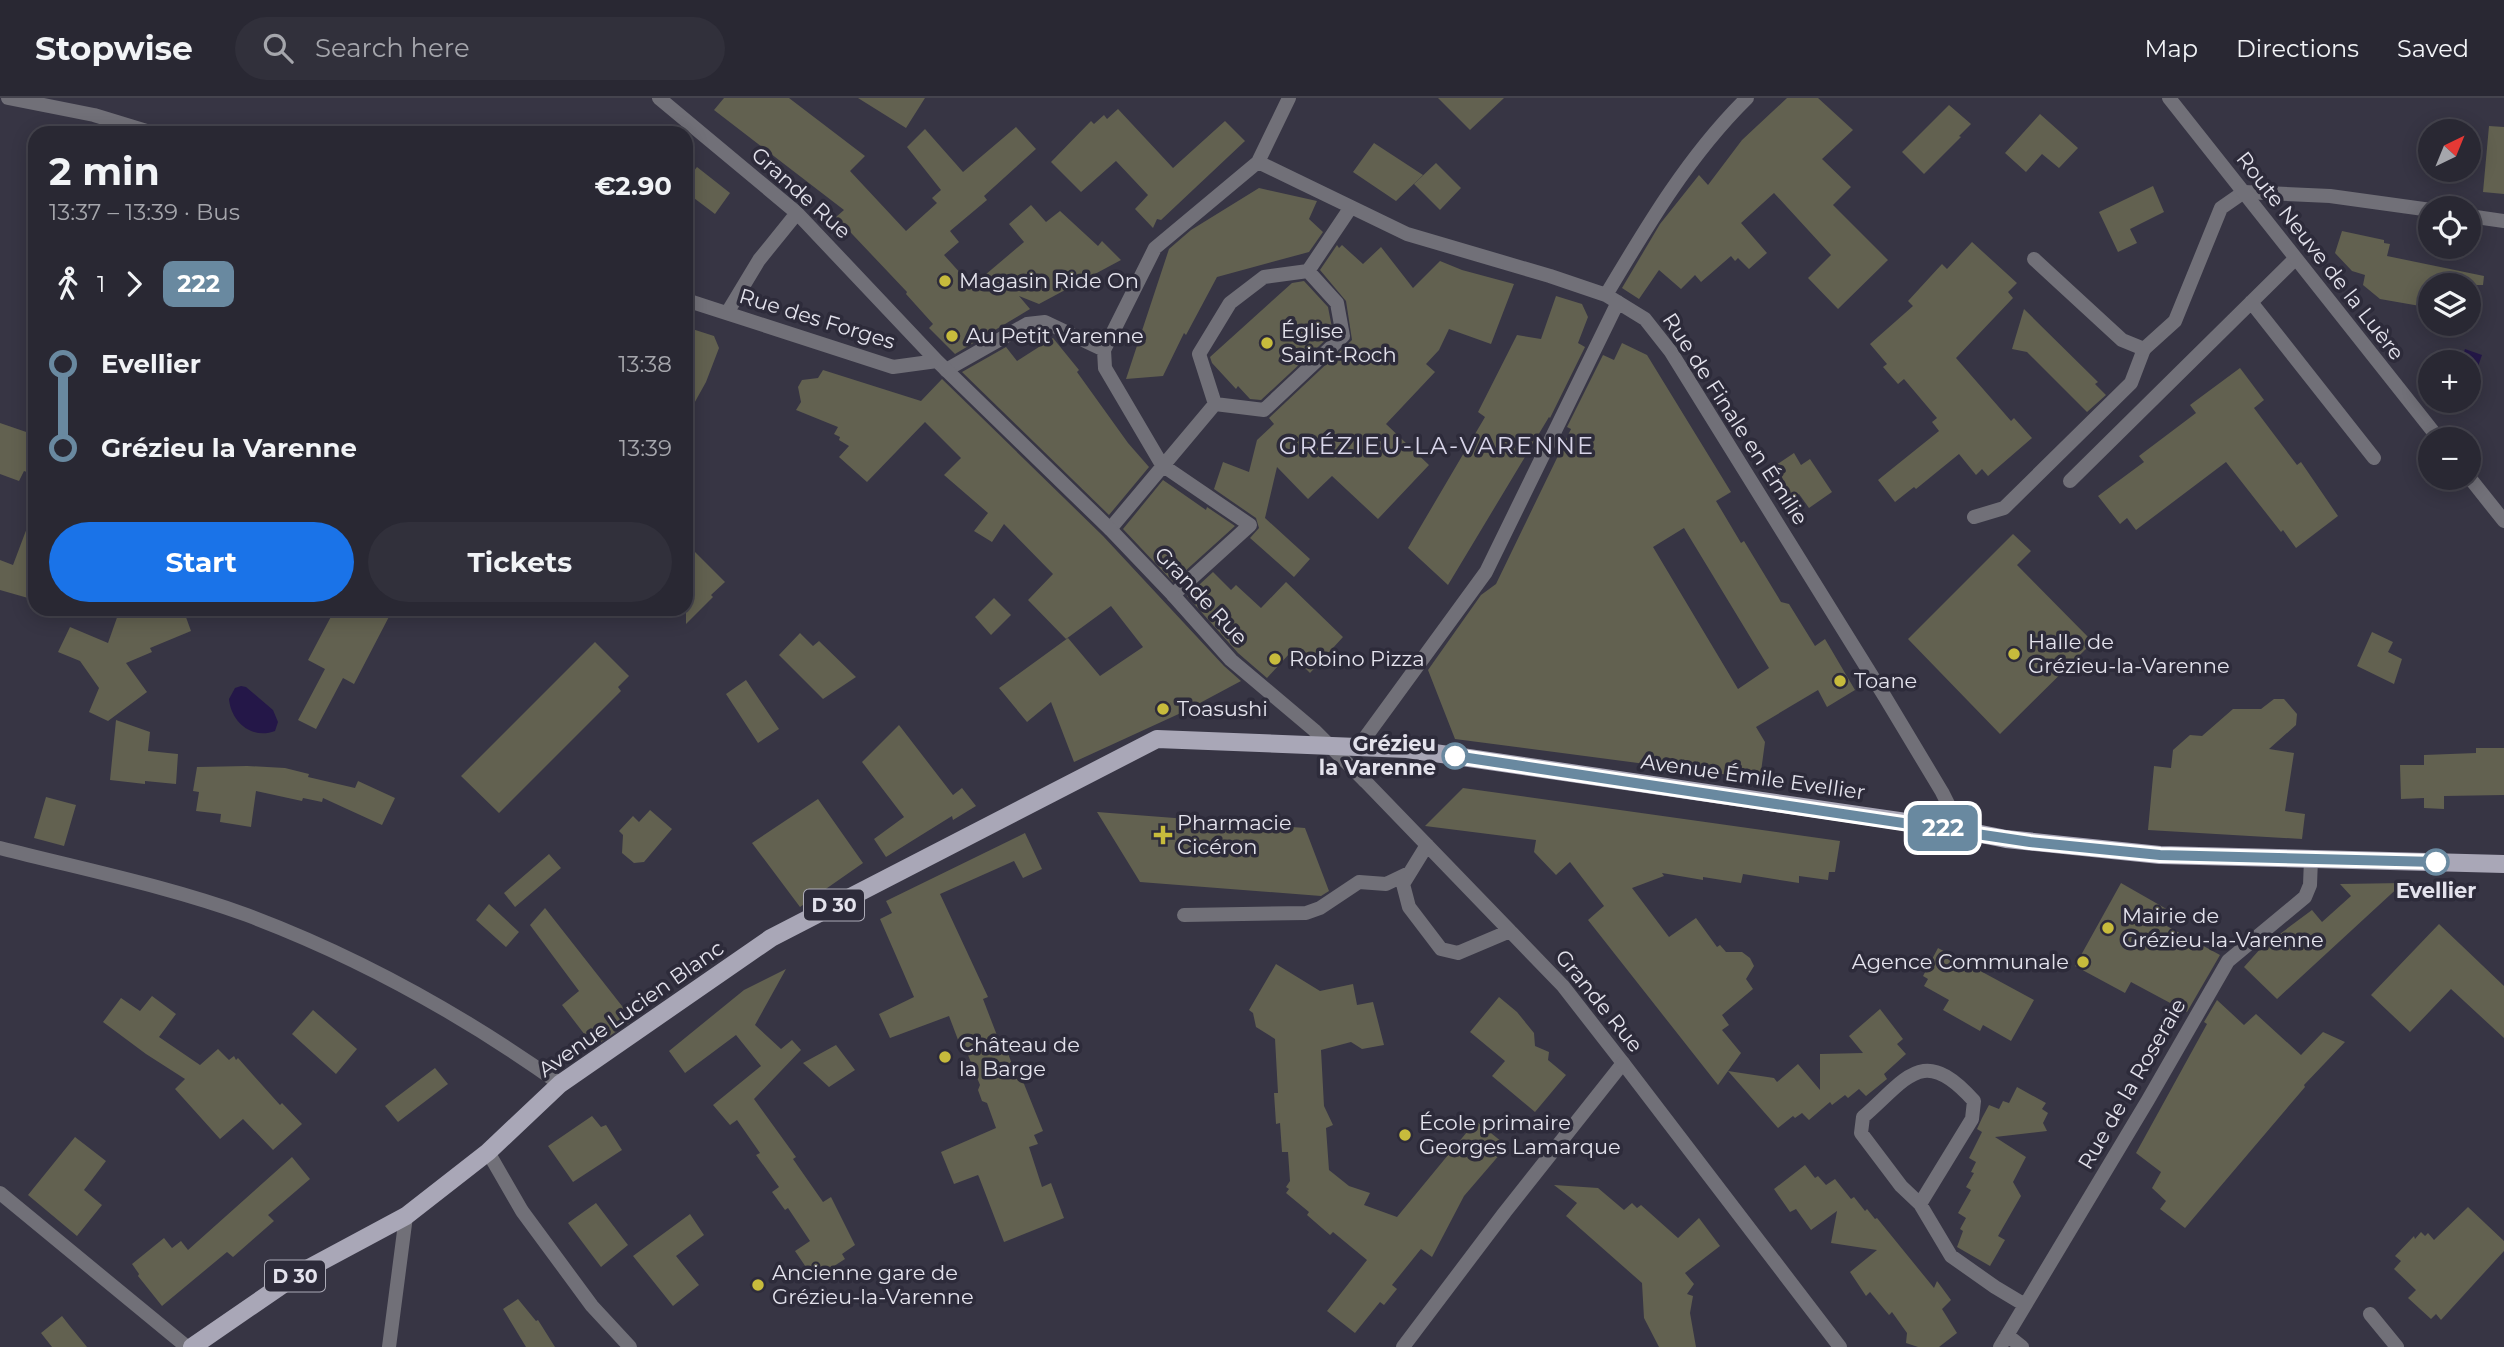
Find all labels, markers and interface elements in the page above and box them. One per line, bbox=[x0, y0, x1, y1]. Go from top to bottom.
search box bbox=[235, 17, 725, 80]
text: Stopwise bbox=[35, 28, 193, 68]
icon: search bbox=[259, 29, 297, 67]
text: Search here bbox=[315, 32, 470, 64]
text: Map bbox=[2145, 34, 2198, 63]
text: Directions bbox=[2236, 34, 2359, 63]
text: Saved bbox=[2397, 34, 2469, 63]
north arrow bbox=[2418, 119, 2482, 182]
map controls bbox=[2418, 119, 2481, 490]
street label: Grande Rue bbox=[747, 142, 856, 244]
street label: Route Neuve de la Luère bbox=[2231, 146, 2410, 365]
text: 2 min bbox=[49, 148, 160, 195]
text: €2.90 bbox=[594, 170, 672, 202]
button: locate bbox=[2418, 196, 2481, 259]
text: 13:37 – 13:39 · Bus bbox=[49, 198, 240, 226]
icon: walk bbox=[49, 265, 87, 303]
icon: forward bbox=[115, 265, 153, 303]
place label: Magasin Ride On bbox=[959, 268, 1139, 293]
text: 222 bbox=[177, 269, 220, 298]
text: 1 bbox=[97, 270, 105, 298]
marker: Magasin Ride On bbox=[937, 273, 953, 289]
button: layers bbox=[2418, 273, 2481, 336]
street label: Rue des Forges bbox=[736, 283, 898, 354]
street label: Rue de Finale en Émilie bbox=[1658, 308, 1813, 529]
place label: Église Saint-Roch bbox=[1281, 318, 1397, 367]
place label: Au Petit Varenne bbox=[966, 323, 1144, 348]
marker: Au Petit Varenne bbox=[944, 328, 960, 344]
marker: Église Saint-Roch bbox=[1259, 335, 1275, 351]
text: Evellier bbox=[101, 348, 201, 380]
text: 13:38 bbox=[618, 350, 672, 378]
button: + bbox=[2418, 350, 2481, 413]
button: − bbox=[2418, 427, 2481, 490]
district label: GRÉZIEU-LA-VARENNE bbox=[1279, 431, 1595, 460]
text: Grézieu la Varenne bbox=[101, 432, 357, 464]
text: 13:39 bbox=[619, 434, 672, 462]
button: Start bbox=[49, 522, 354, 602]
button: Tickets bbox=[368, 522, 672, 602]
street label: Grande Rue bbox=[1150, 541, 1253, 650]
place label: Halle de Grézieu-la-Varenne bbox=[2028, 629, 2230, 678]
place label: Robino Pizza bbox=[1289, 646, 1425, 671]
marker: Halle de Grézieu-la-Varenne bbox=[2006, 646, 2022, 662]
marker: Robino Pizza bbox=[1267, 651, 1283, 667]
place label: Toane bbox=[1854, 668, 1917, 693]
marker: Toane bbox=[1832, 673, 1848, 689]
place label: Toasushi bbox=[1177, 696, 1268, 721]
marker: Toasushi bbox=[1155, 701, 1171, 717]
place label: Grézieu la Varenne bbox=[1319, 731, 1436, 780]
marker: Grézieu la Varenne bbox=[1442, 743, 1468, 769]
street label: Avenue Émile Evellier bbox=[1639, 748, 1867, 805]
line badge: 222 bbox=[1903, 805, 1983, 851]
place label: Pharmacie Cicéron bbox=[1177, 810, 1292, 859]
text: 222 bbox=[1922, 813, 1964, 842]
marker: Pharmacie Cicéron bbox=[1155, 827, 1171, 843]
marker: Evellier bbox=[2423, 849, 2449, 875]
place label: Evellier bbox=[2396, 878, 2476, 903]
road number: D 30 bbox=[804, 890, 864, 920]
place label: Mairie de Grézieu-la-Varenne bbox=[2122, 903, 2324, 952]
marker: Mairie de Grézieu-la-Varenne bbox=[2100, 920, 2116, 936]
street label: Avenue Lucien Blanc bbox=[533, 935, 728, 1082]
street label: Grande Rue bbox=[1550, 944, 1648, 1057]
place label: Agence Communale bbox=[1852, 949, 2069, 974]
marker: Agence Communale bbox=[2075, 954, 2091, 970]
street label: Rue de la Roseraie bbox=[2072, 994, 2191, 1174]
place label: Château de la Barge bbox=[959, 1032, 1080, 1081]
marker: Château de la Barge bbox=[937, 1049, 953, 1065]
place label: École primaire Georges Lamarque bbox=[1419, 1110, 1621, 1159]
marker: École primaire Georges Lamarque bbox=[1397, 1127, 1413, 1143]
road number: D 30 bbox=[265, 1260, 325, 1292]
place label: Ancienne gare de Grézieu-la-Varenne bbox=[772, 1260, 974, 1309]
marker: Ancienne gare de Grézieu-la-Varenne bbox=[750, 1277, 766, 1293]

